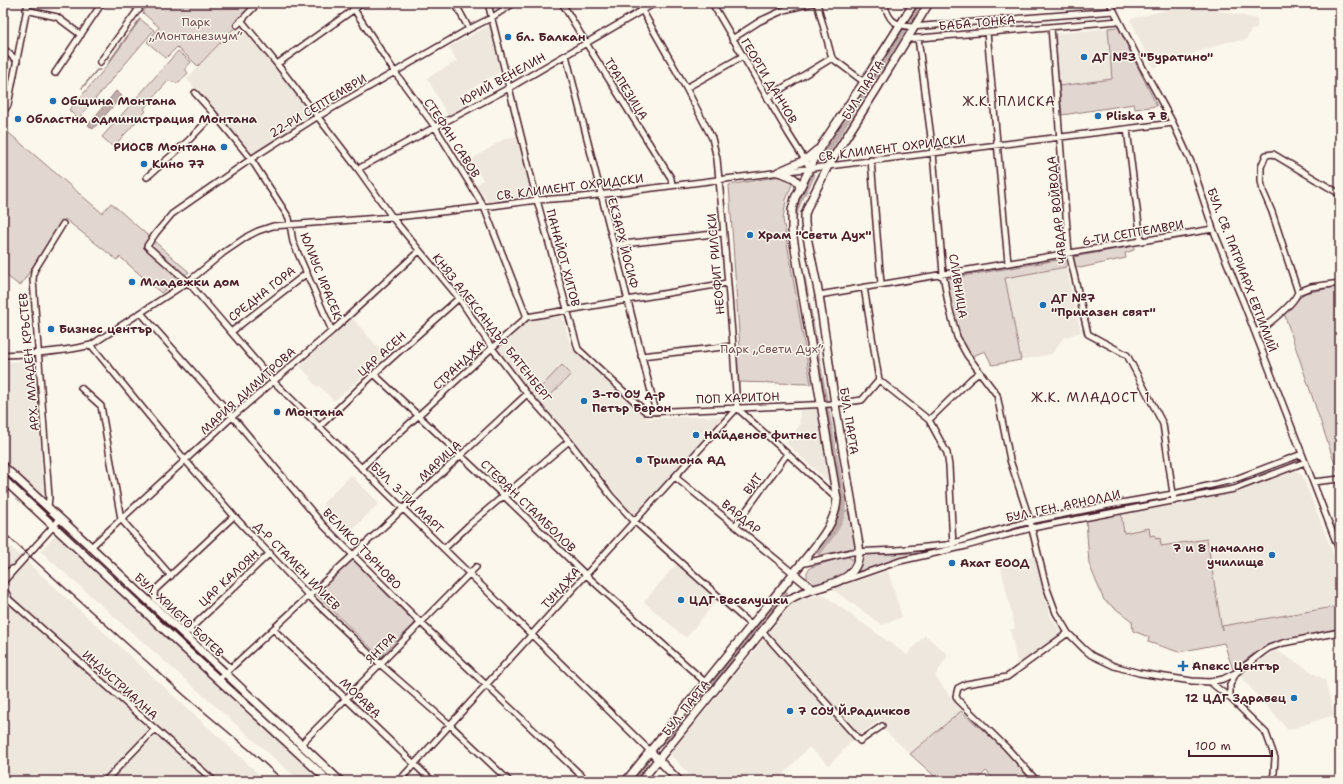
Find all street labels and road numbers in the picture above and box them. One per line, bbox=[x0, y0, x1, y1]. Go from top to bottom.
street label: БАБА ТОНКА bbox=[938, 12, 1016, 34]
street label: ГЕОРГИ ДАНЧОВ bbox=[737, 35, 801, 127]
street label: ЮРИЙ ВЕНЕЛИН bbox=[457, 49, 549, 109]
street label: ТРАПЕЗИЦА bbox=[601, 55, 652, 123]
street label: БУЛ. ПАРТА bbox=[838, 57, 888, 123]
street label: 22-РИ СЕПТЕМВРИ bbox=[266, 71, 370, 141]
street label: СТЕФАН САВОВ bbox=[420, 95, 484, 181]
street label: СВ. КЛИМЕНТ ОХРИДСКИ bbox=[818, 131, 966, 165]
street label: ЧАВДАР ВОЙВОДА bbox=[1043, 155, 1071, 265]
street label: СВ. КЛИМЕНТ ОХРИДСКИ bbox=[496, 170, 644, 204]
street label: БУЛ. СВ. ПАТРИАРХ ЕВТИМИЙ bbox=[1203, 186, 1281, 354]
street label: ЕКЗАРХ ЙОСИФ bbox=[604, 196, 642, 290]
street label: ПАНАЙОТ ХИТОВ bbox=[542, 208, 584, 308]
street label: НЕОФИТ РИЛСКИ bbox=[704, 213, 728, 315]
street label: 6-ТИ СЕПТЕМВРИ bbox=[1081, 216, 1185, 250]
street label: ЮЛИУС ИРАСЕК bbox=[296, 230, 346, 322]
street label: КНЯЗ АЛЕКСАНДЪР БАТЕНБЕРГ bbox=[429, 250, 556, 406]
street label: СЛИВНИЦА bbox=[945, 253, 971, 320]
street label: СРЕДНА ГОРА bbox=[225, 263, 299, 325]
street label: АРХ. МЛАДЕН КРЪСТЕВ bbox=[15, 292, 43, 432]
street label: ЦАР АСЕН bbox=[354, 328, 410, 380]
street label: СТРАНДЖА bbox=[429, 336, 489, 393]
street label: МАРИЯ ДИМИТРОВА bbox=[197, 344, 299, 438]
street label: БУЛ. ПАРТА bbox=[836, 386, 862, 456]
street label: ПОП ХАРИТОН bbox=[696, 389, 780, 407]
street label: МАРИЦА bbox=[415, 437, 465, 485]
street label: СТЕФАН СТАМБОЛОВ bbox=[477, 456, 579, 556]
street label: БУЛ. 3-ТИ МАРТ bbox=[367, 459, 447, 537]
street label: ВИТ bbox=[740, 470, 767, 498]
street label: БУЛ. ГЕН. АРНОЛДИ bbox=[1004, 486, 1122, 526]
street label: ВАРДАР bbox=[718, 496, 764, 538]
street label: ВЕЛИКО ТЪРНОВО bbox=[319, 505, 405, 593]
street label: Д-Р СТАМЕН ИЛИЕВ bbox=[250, 518, 344, 614]
street label: ЦАР КАЛОЯН bbox=[195, 546, 263, 610]
street label: ТУНДЖА bbox=[538, 563, 584, 612]
street label: БУЛ. ХРИСТО БОТЕВ bbox=[131, 569, 227, 661]
street label: ЯНТРА bbox=[362, 629, 400, 667]
street label: ИНДУСТРИАЛНА bbox=[79, 647, 161, 723]
street label: МОРАВА bbox=[336, 674, 384, 722]
street label: БУЛ. ПАРТА bbox=[658, 676, 714, 739]

